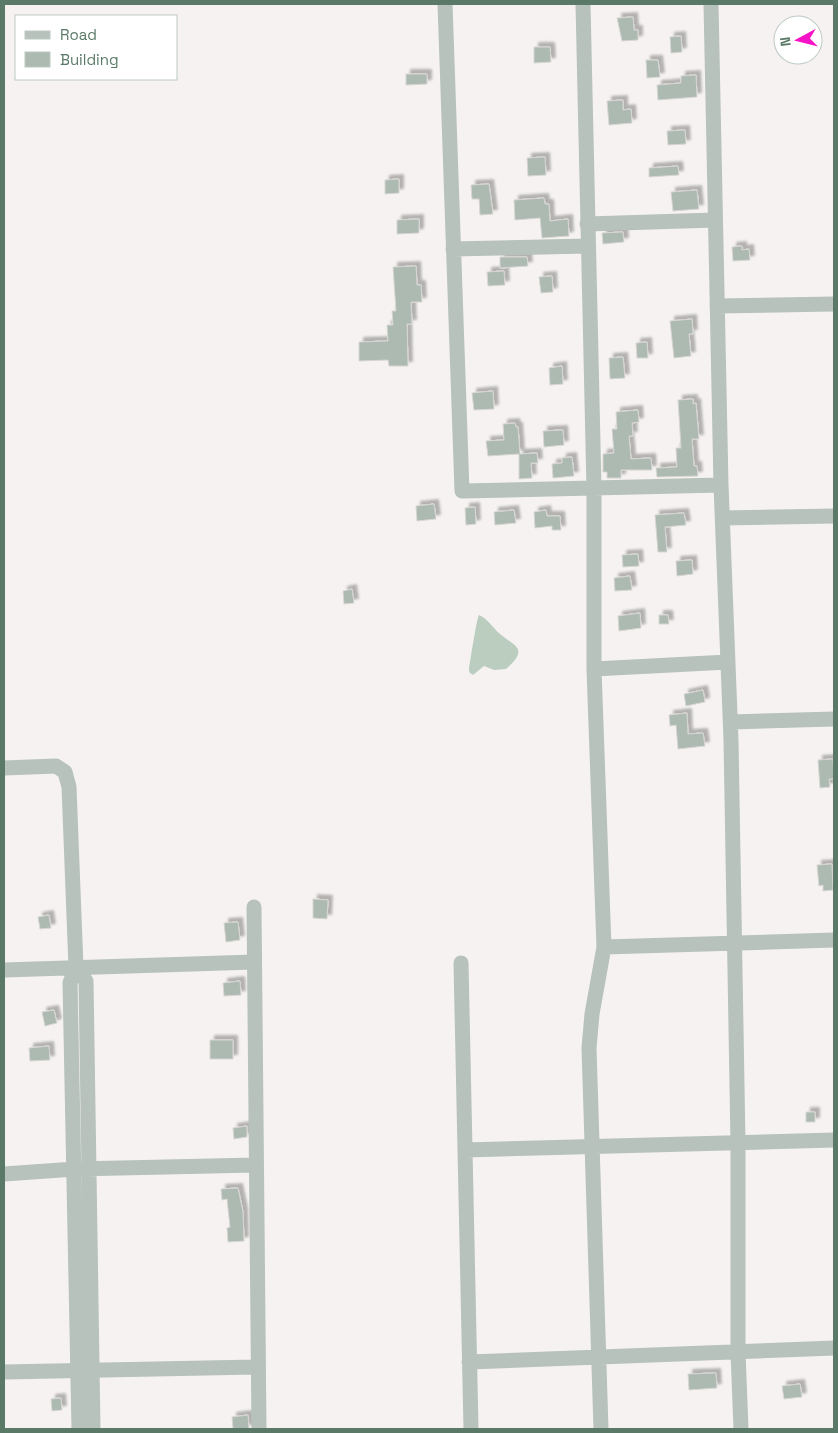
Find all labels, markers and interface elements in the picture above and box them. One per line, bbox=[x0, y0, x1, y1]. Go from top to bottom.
legend bbox=[15, 15, 178, 80]
north arrow bbox=[773, 15, 823, 65]
text: Road bbox=[60, 25, 97, 44]
text: N bbox=[776, 36, 795, 47]
text: Building bbox=[60, 50, 119, 69]

